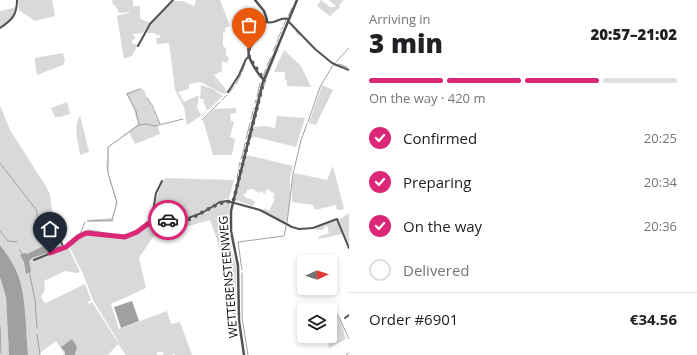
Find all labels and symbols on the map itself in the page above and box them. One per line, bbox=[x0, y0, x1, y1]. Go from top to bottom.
pin bbox=[232, 8, 266, 49]
courier bbox=[148, 200, 188, 240]
pin bbox=[33, 212, 67, 253]
street label: WETTERENSTEENWEG bbox=[214, 215, 242, 339]
north arrow bbox=[297, 255, 337, 295]

